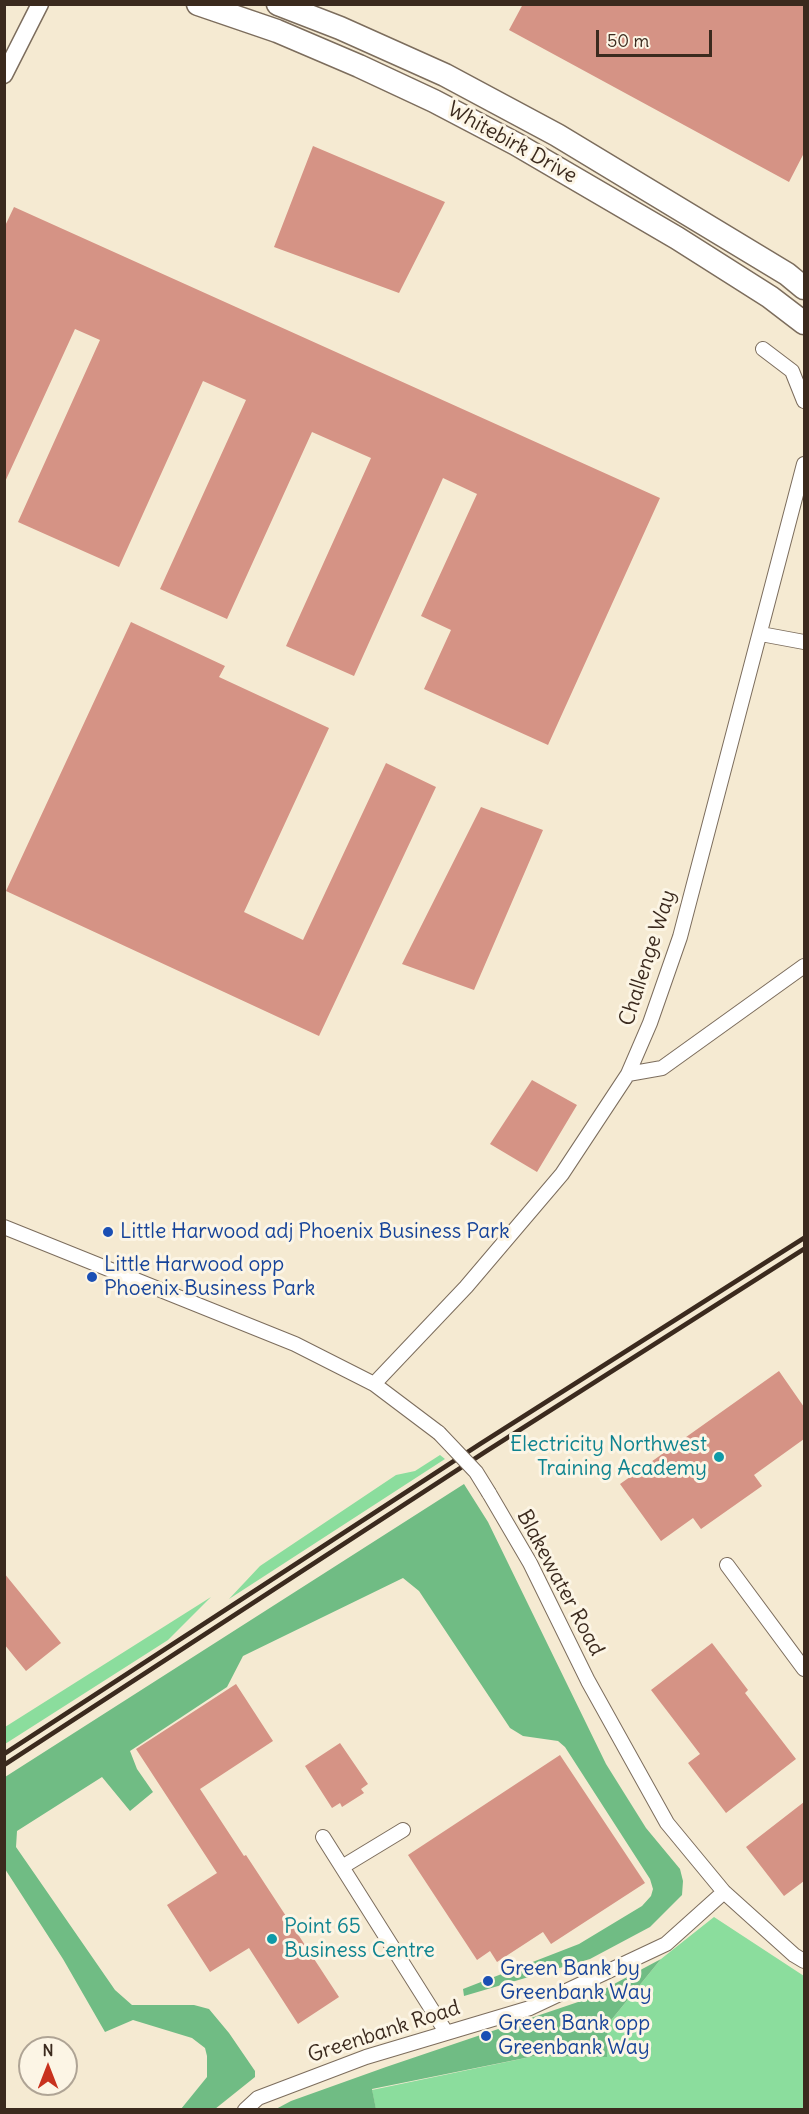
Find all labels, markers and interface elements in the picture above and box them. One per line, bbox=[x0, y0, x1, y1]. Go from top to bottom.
scale bar bbox=[599, 18, 714, 56]
text: 50 m bbox=[607, 29, 649, 52]
street label: Whitebirk Drive bbox=[443, 97, 581, 189]
street label: Challenge Way bbox=[614, 887, 682, 1029]
place label: Little Harwood adj Phoenix Business Park bbox=[120, 1219, 510, 1245]
marker: Little Harwood adj Phoenix Business Park bbox=[101, 1225, 115, 1239]
place label: Little Harwood opp Phoenix Business Park bbox=[104, 1252, 315, 1302]
marker: Little Harwood opp Phoenix Business Park bbox=[85, 1270, 99, 1284]
place label: Electricity Northwest Training Academy bbox=[510, 1432, 707, 1482]
marker: Electricity Northwest Training Academy bbox=[712, 1450, 726, 1464]
street label: Blakewater Road bbox=[511, 1506, 609, 1660]
place label: Point 65 Business Centre bbox=[284, 1914, 435, 1964]
marker: Point 65 Business Centre bbox=[265, 1932, 279, 1946]
place label: Green Bank by Greenbank Way bbox=[500, 1956, 652, 2006]
marker: Green Bank by Greenbank Way bbox=[481, 1974, 495, 1988]
street label: Greenbank Road bbox=[305, 1996, 463, 2068]
place label: Green Bank opp Greenbank Way bbox=[498, 2011, 650, 2061]
marker: Green Bank opp Greenbank Way bbox=[479, 2029, 493, 2043]
north arrow bbox=[18, 2036, 78, 2096]
text: N bbox=[42, 2040, 54, 2060]

